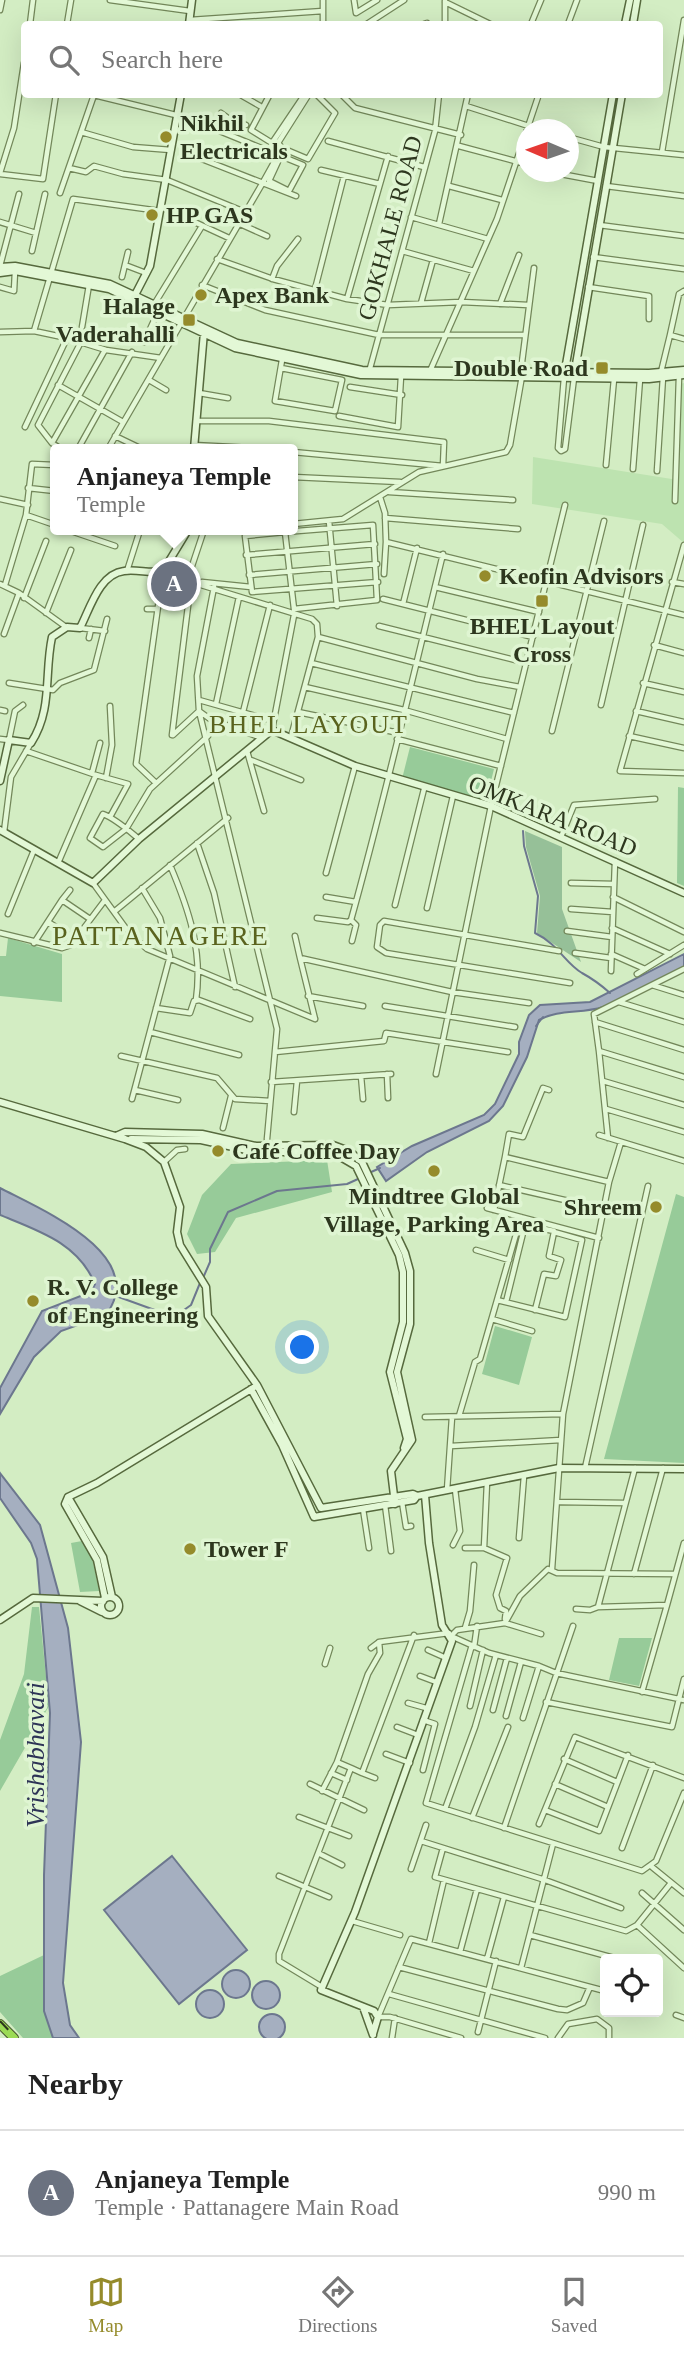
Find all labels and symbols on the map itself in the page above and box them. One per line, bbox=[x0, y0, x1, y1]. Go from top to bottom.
place label: Nikhil Electricals bbox=[180, 110, 288, 164]
north arrow bbox=[516, 119, 579, 182]
marker: Nikhil Electricals bbox=[158, 129, 174, 145]
street label: GOKHALE ROAD bbox=[353, 133, 427, 323]
place label: HP GAS bbox=[166, 202, 253, 228]
marker: HP GAS bbox=[144, 207, 160, 223]
place label: Apex Bank bbox=[215, 282, 330, 308]
marker: Apex Bank bbox=[193, 287, 209, 303]
place label: Halage Vaderahalli bbox=[56, 293, 175, 347]
marker: Halage Vaderahalli bbox=[181, 312, 197, 328]
place label: Double Road bbox=[454, 355, 589, 381]
marker: Double Road bbox=[594, 360, 610, 376]
pin: A bbox=[151, 558, 197, 610]
place label: Keofin Advisors bbox=[499, 563, 664, 589]
marker: Keofin Advisors bbox=[477, 568, 493, 584]
marker: BHEL Layout Cross bbox=[534, 593, 550, 609]
place label: BHEL Layout Cross bbox=[470, 613, 614, 667]
district label: BHEL LAYOUT bbox=[209, 710, 409, 739]
street label: OMKARA ROAD bbox=[465, 770, 641, 862]
district label: PATTANAGERE bbox=[52, 920, 270, 951]
place label: Café Coffee Day bbox=[232, 1138, 400, 1164]
marker: Café Coffee Day bbox=[210, 1143, 226, 1159]
marker: Mindtree Global Village, Parking Area bbox=[426, 1163, 442, 1179]
place label: Mindtree Global Village, Parking Area bbox=[324, 1183, 544, 1237]
place label: Shreem bbox=[564, 1194, 642, 1220]
marker: Shreem bbox=[648, 1199, 664, 1215]
place label: R. V. College of Engineering bbox=[47, 1274, 198, 1328]
marker: R. V. College of Engineering bbox=[25, 1293, 41, 1309]
your location bbox=[285, 1330, 319, 1364]
place label: Tower F bbox=[204, 1536, 289, 1562]
marker: Tower F bbox=[182, 1541, 198, 1557]
water label: Vrishabhavati bbox=[21, 1682, 50, 1828]

